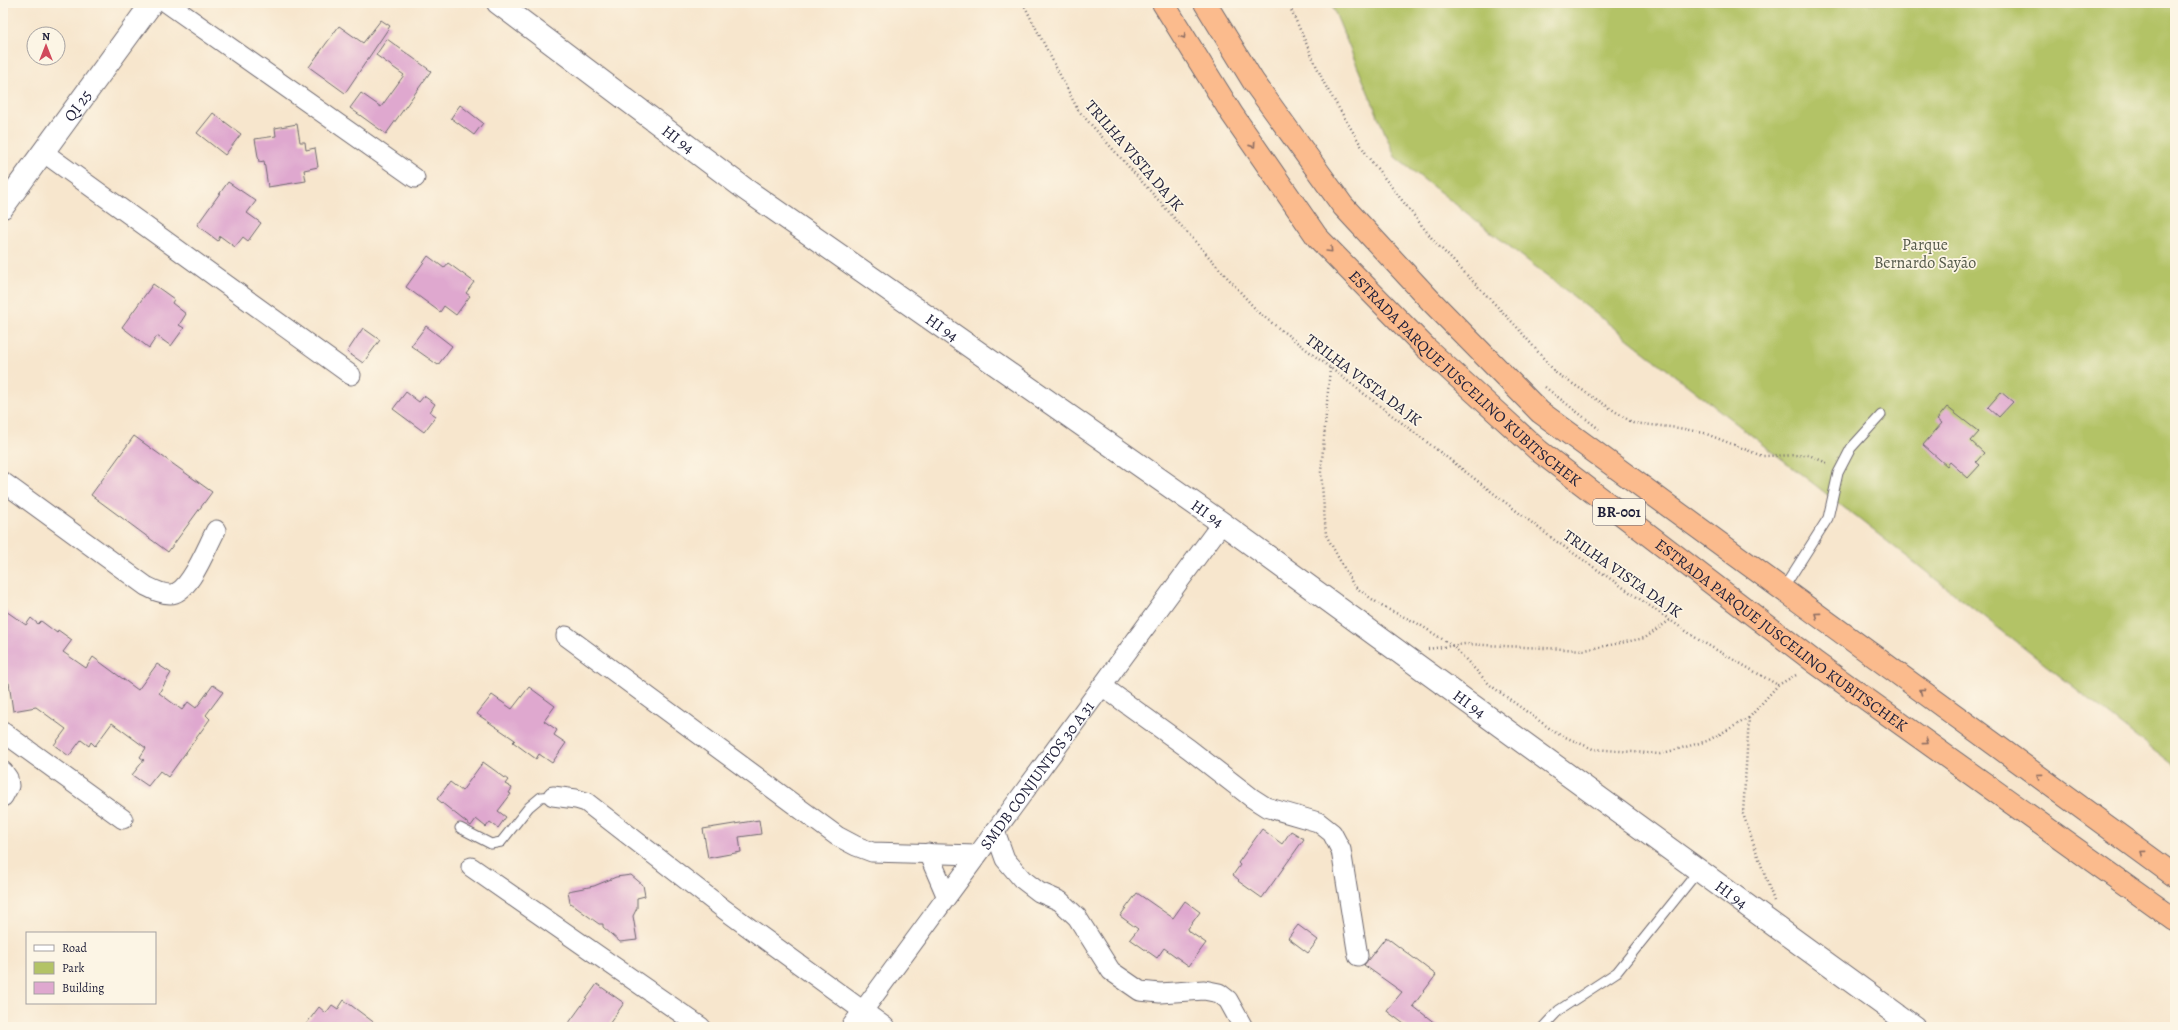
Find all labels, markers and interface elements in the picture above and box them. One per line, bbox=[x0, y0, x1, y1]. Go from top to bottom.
north arrow bbox=[26, 26, 66, 66]
text: N bbox=[42, 29, 50, 44]
one-way arrow bbox=[1178, 32, 1186, 39]
street label: QI 25 bbox=[59, 85, 97, 126]
street label: TRILHA VISTA DA JK bbox=[1080, 96, 1188, 216]
street label: HI 94 bbox=[657, 120, 699, 159]
one-way arrow bbox=[1248, 141, 1255, 148]
park label: Parque Bernardo Sayão bbox=[1874, 234, 1976, 274]
one-way arrow bbox=[1325, 245, 1333, 253]
street label: ESTRADA PARQUE JUSCELINO KUBITSCHEK bbox=[1343, 266, 1586, 492]
street label: HI 94 bbox=[921, 309, 963, 347]
street label: TRILHA VISTA DA JK bbox=[1301, 329, 1426, 431]
street label: HI 94 bbox=[1186, 495, 1228, 533]
road number: BR-001 bbox=[1593, 499, 1645, 525]
street label: TRILHA VISTA DA JK bbox=[1559, 525, 1686, 623]
street label: ESTRADA PARQUE JUSCELINO KUBITSCHEK bbox=[1650, 534, 1912, 737]
one-way arrow bbox=[1815, 612, 1822, 619]
street label: HI 94 bbox=[1448, 685, 1490, 724]
one-way arrow bbox=[1920, 689, 1927, 696]
street label: SMDB CONJUNTOS 30 A 31 bbox=[975, 696, 1100, 855]
one-way arrow bbox=[1921, 737, 1928, 744]
one-way arrow bbox=[2036, 774, 2043, 781]
one-way arrow bbox=[2141, 851, 2148, 858]
street label: HI 94 bbox=[1710, 876, 1752, 914]
legend bbox=[26, 932, 156, 1004]
text: Road bbox=[62, 940, 88, 956]
text: Park bbox=[62, 960, 85, 976]
text: Building bbox=[62, 980, 104, 996]

